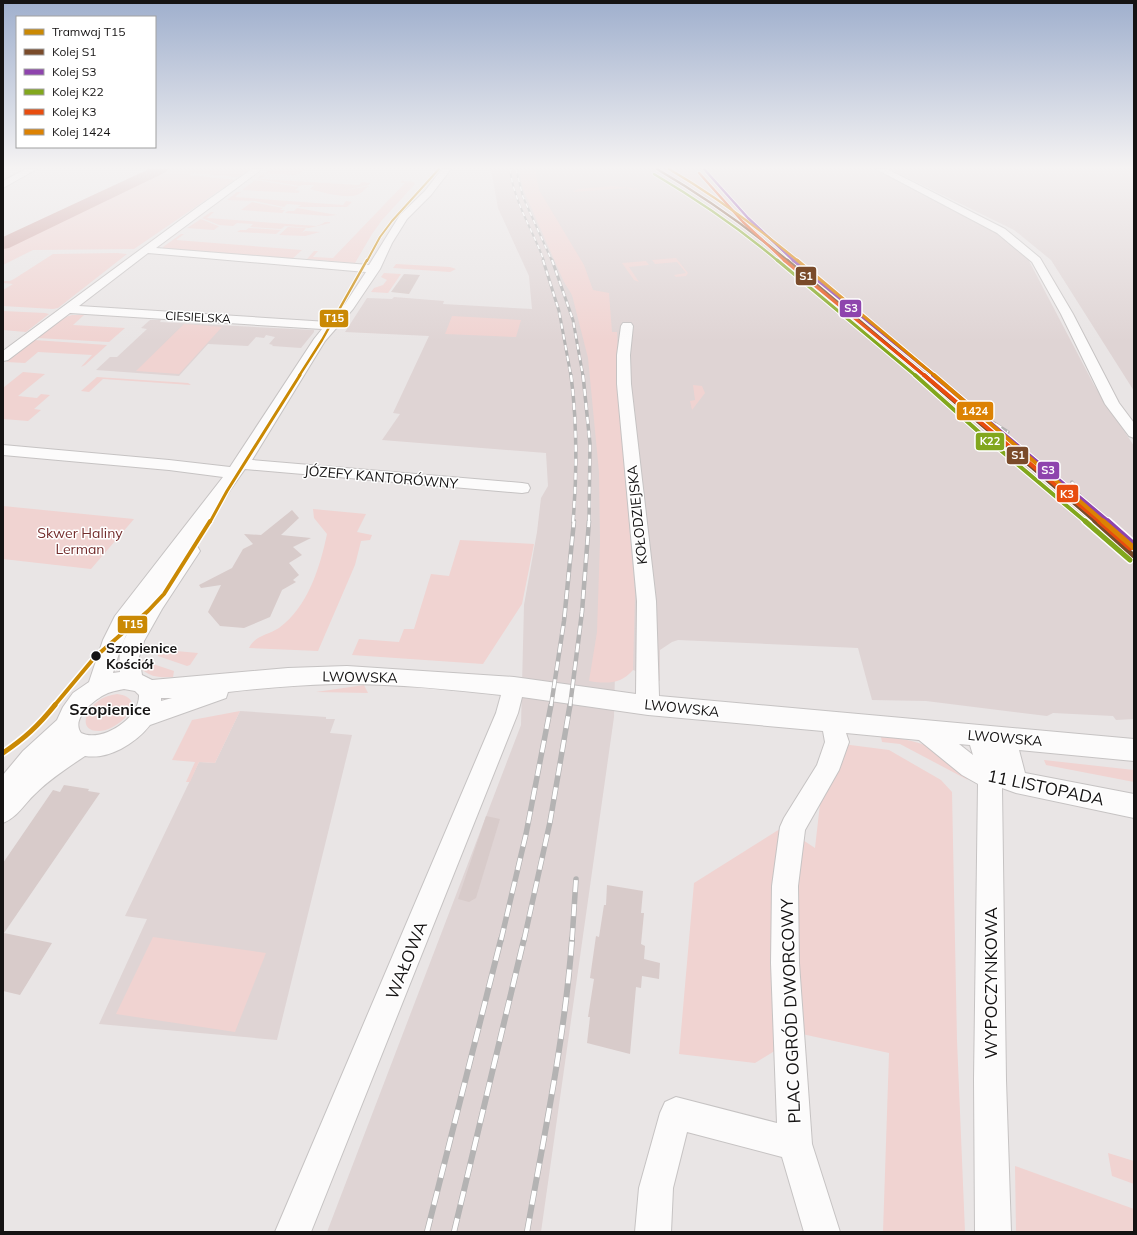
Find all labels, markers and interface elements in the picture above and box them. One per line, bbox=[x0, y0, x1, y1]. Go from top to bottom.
legend bbox=[16, 16, 156, 148]
text: Tramwaj T15 bbox=[52, 24, 125, 39]
text: Kolej S1 bbox=[52, 44, 96, 59]
text: Kolej S3 bbox=[52, 64, 96, 79]
text: Kolej K22 bbox=[52, 84, 104, 99]
text: Kolej K3 bbox=[52, 104, 97, 119]
text: Kolej 1424 bbox=[52, 124, 111, 139]
line badge: S1 bbox=[795, 266, 817, 286]
text: S1 bbox=[799, 269, 813, 283]
line badge: S3 bbox=[839, 299, 862, 318]
text: S3 bbox=[844, 301, 858, 315]
street label: CIESIELSKA bbox=[165, 308, 231, 326]
line badge: T15 bbox=[319, 309, 349, 328]
text: T15 bbox=[324, 311, 344, 325]
line badge: 1424 bbox=[956, 401, 994, 421]
text: 1424 bbox=[962, 404, 989, 418]
line badge: K22 bbox=[975, 432, 1005, 451]
text: K22 bbox=[980, 434, 1001, 448]
line badge: S1 bbox=[1006, 446, 1029, 465]
text: S1 bbox=[1011, 448, 1025, 462]
street label: JÓZEFY KANTORÓWNY bbox=[303, 461, 459, 493]
line badge: S3 bbox=[1037, 461, 1060, 480]
text: S3 bbox=[1041, 463, 1055, 477]
street label: KOŁODZIEJSKA bbox=[623, 464, 651, 566]
line badge: K3 bbox=[1056, 484, 1079, 503]
text: K3 bbox=[1060, 487, 1074, 501]
park label: Skwer Haliny Lerman bbox=[37, 524, 123, 558]
line badge: T15 bbox=[117, 615, 148, 634]
text: T15 bbox=[123, 617, 143, 631]
place label: Szopienice Kościół bbox=[106, 639, 178, 673]
marker: Szopienice Kościół bbox=[89, 649, 103, 663]
street label: LWOWSKA bbox=[322, 667, 398, 687]
street label: LWOWSKA bbox=[644, 695, 721, 721]
district label: Szopienice bbox=[69, 699, 151, 719]
street label: LWOWSKA bbox=[967, 726, 1044, 750]
street label: 11 LISTOPADA bbox=[986, 764, 1107, 810]
street label: PLAC OGRÓD DWORCOWY bbox=[776, 897, 804, 1124]
street label: WYPOCZYNKOWA bbox=[980, 906, 1001, 1059]
street label: WAŁOWA bbox=[381, 917, 431, 1002]

